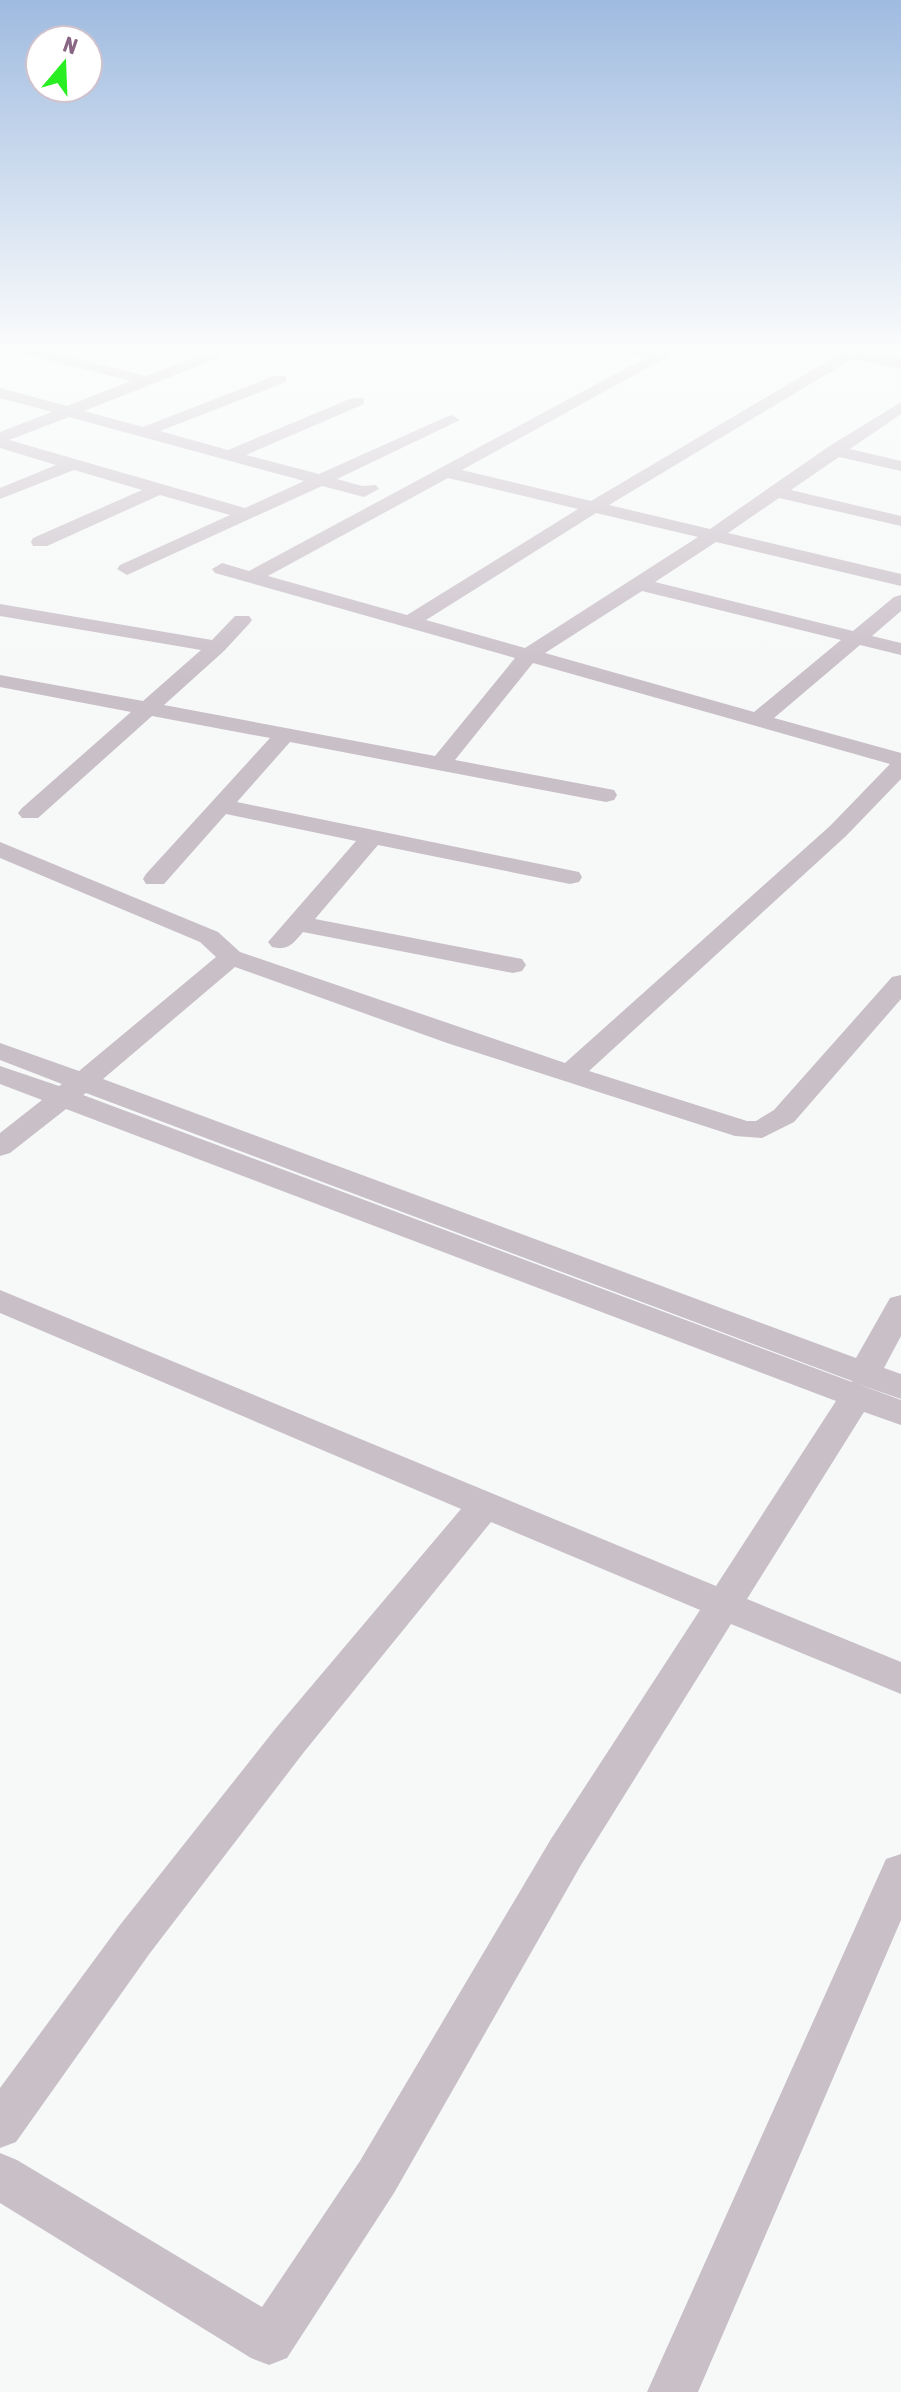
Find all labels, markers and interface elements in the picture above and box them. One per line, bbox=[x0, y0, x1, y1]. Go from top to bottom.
north arrow bbox=[24, 24, 104, 104]
text: N bbox=[60, 31, 81, 59]

